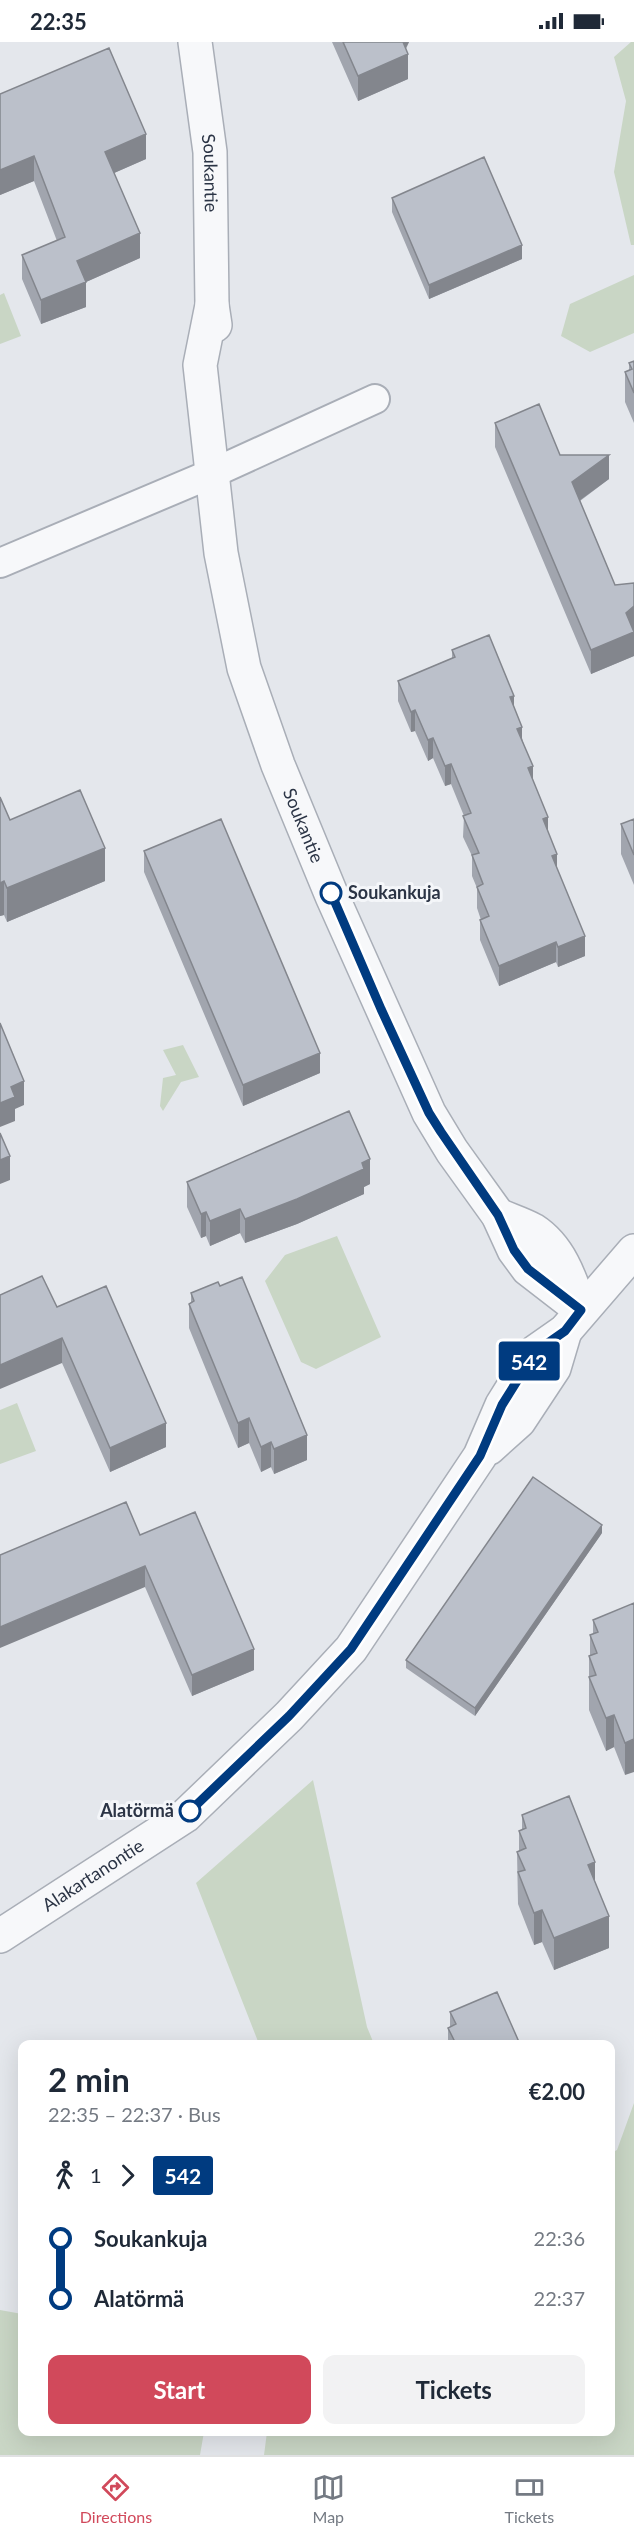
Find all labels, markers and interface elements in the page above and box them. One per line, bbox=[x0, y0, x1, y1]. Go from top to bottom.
text: 22:35 bbox=[30, 8, 87, 35]
street label: Soukantie bbox=[198, 132, 223, 212]
street label: Soukantie bbox=[279, 785, 329, 866]
place label: Soukankuja bbox=[348, 881, 441, 903]
marker: Soukankuja bbox=[320, 882, 342, 904]
line badge: 542 bbox=[494, 1342, 564, 1380]
text: 542 bbox=[511, 1349, 547, 1374]
place label: Alatörmä bbox=[99, 1799, 174, 1821]
marker: Alatörmä bbox=[179, 1800, 201, 1822]
street label: Alakartanontie bbox=[38, 1834, 147, 1916]
text: 2 min bbox=[48, 2059, 130, 2099]
text: €2.00 bbox=[529, 2078, 585, 2105]
text: 22:35 – 22:37 · Bus bbox=[48, 2102, 221, 2126]
icon: walk bbox=[48, 2159, 81, 2192]
icon: forward bbox=[111, 2159, 144, 2192]
text: 1 bbox=[90, 2163, 102, 2187]
text: 542 bbox=[165, 2163, 201, 2188]
text: Soukankuja bbox=[94, 2225, 207, 2252]
text: 22:36 bbox=[534, 2226, 585, 2250]
text: Alatörmä bbox=[94, 2285, 184, 2312]
text: 22:37 bbox=[534, 2286, 585, 2310]
button: Start bbox=[48, 2355, 311, 2424]
button: Tickets bbox=[323, 2355, 585, 2424]
tab: Directions bbox=[80, 2471, 152, 2526]
tab: Map bbox=[312, 2471, 345, 2526]
tab: Tickets bbox=[505, 2471, 554, 2526]

